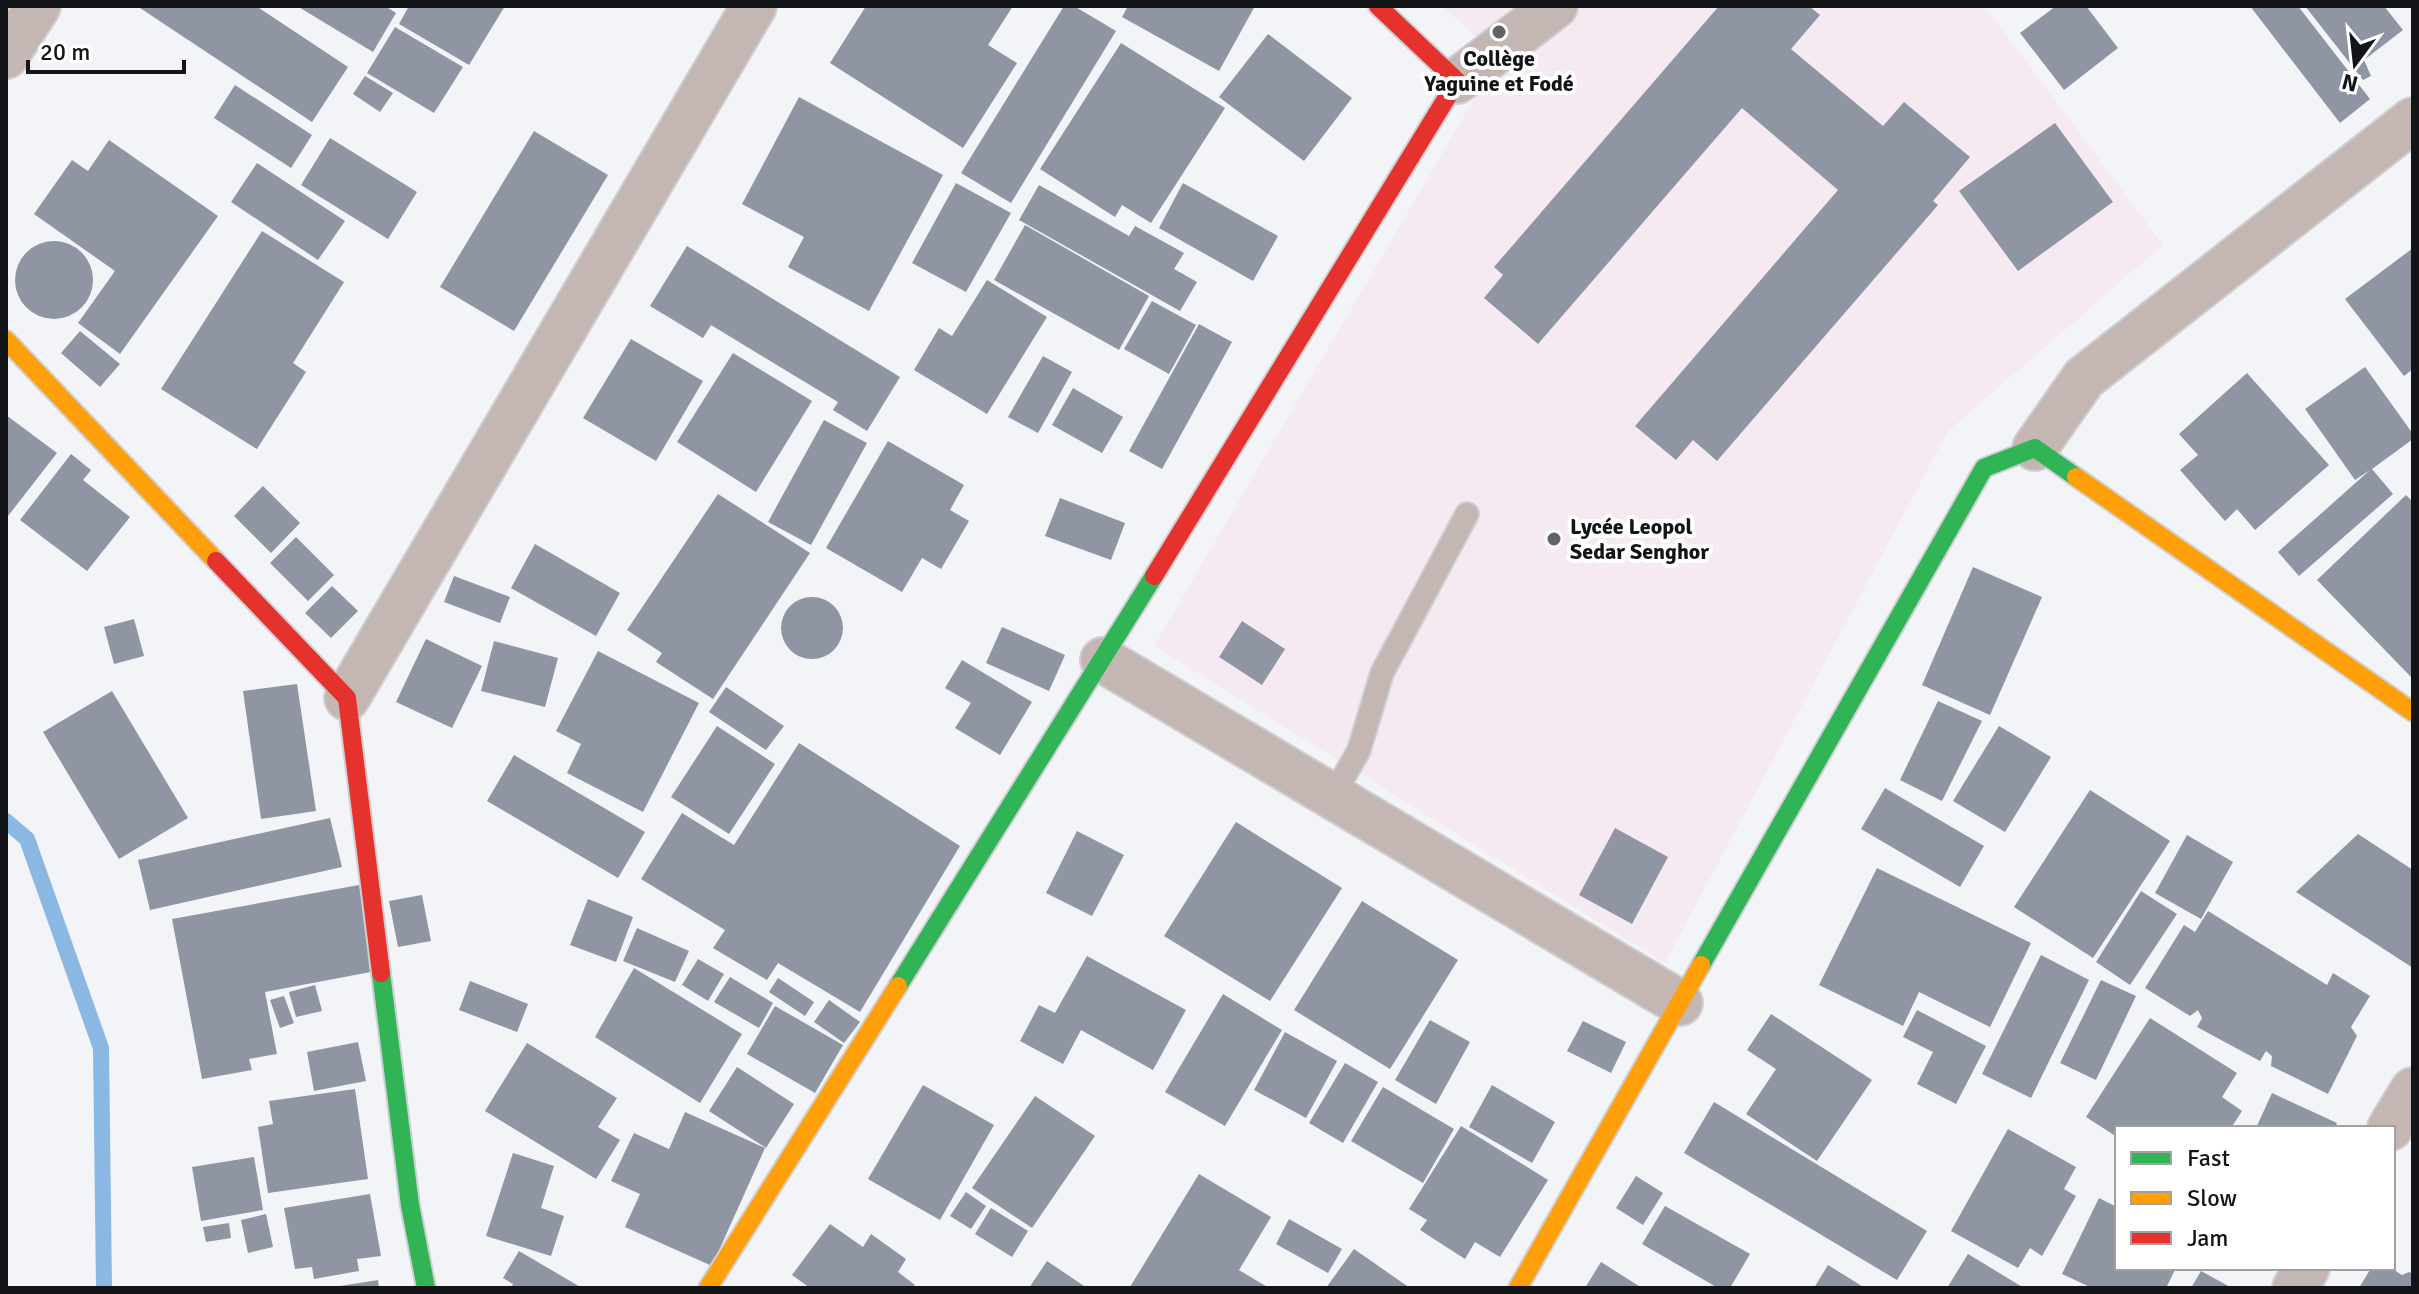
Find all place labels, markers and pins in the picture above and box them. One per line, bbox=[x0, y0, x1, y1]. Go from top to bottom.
marker: Collège Yaguine et Fodé bbox=[1490, 23, 1508, 41]
place label: Collège Yaguine et Fodé bbox=[1423, 45, 1574, 97]
place label: Lycée Leopol Sedar Senghor bbox=[1570, 513, 1709, 565]
marker: Lycée Leopol Sedar Senghor bbox=[1545, 530, 1563, 548]

